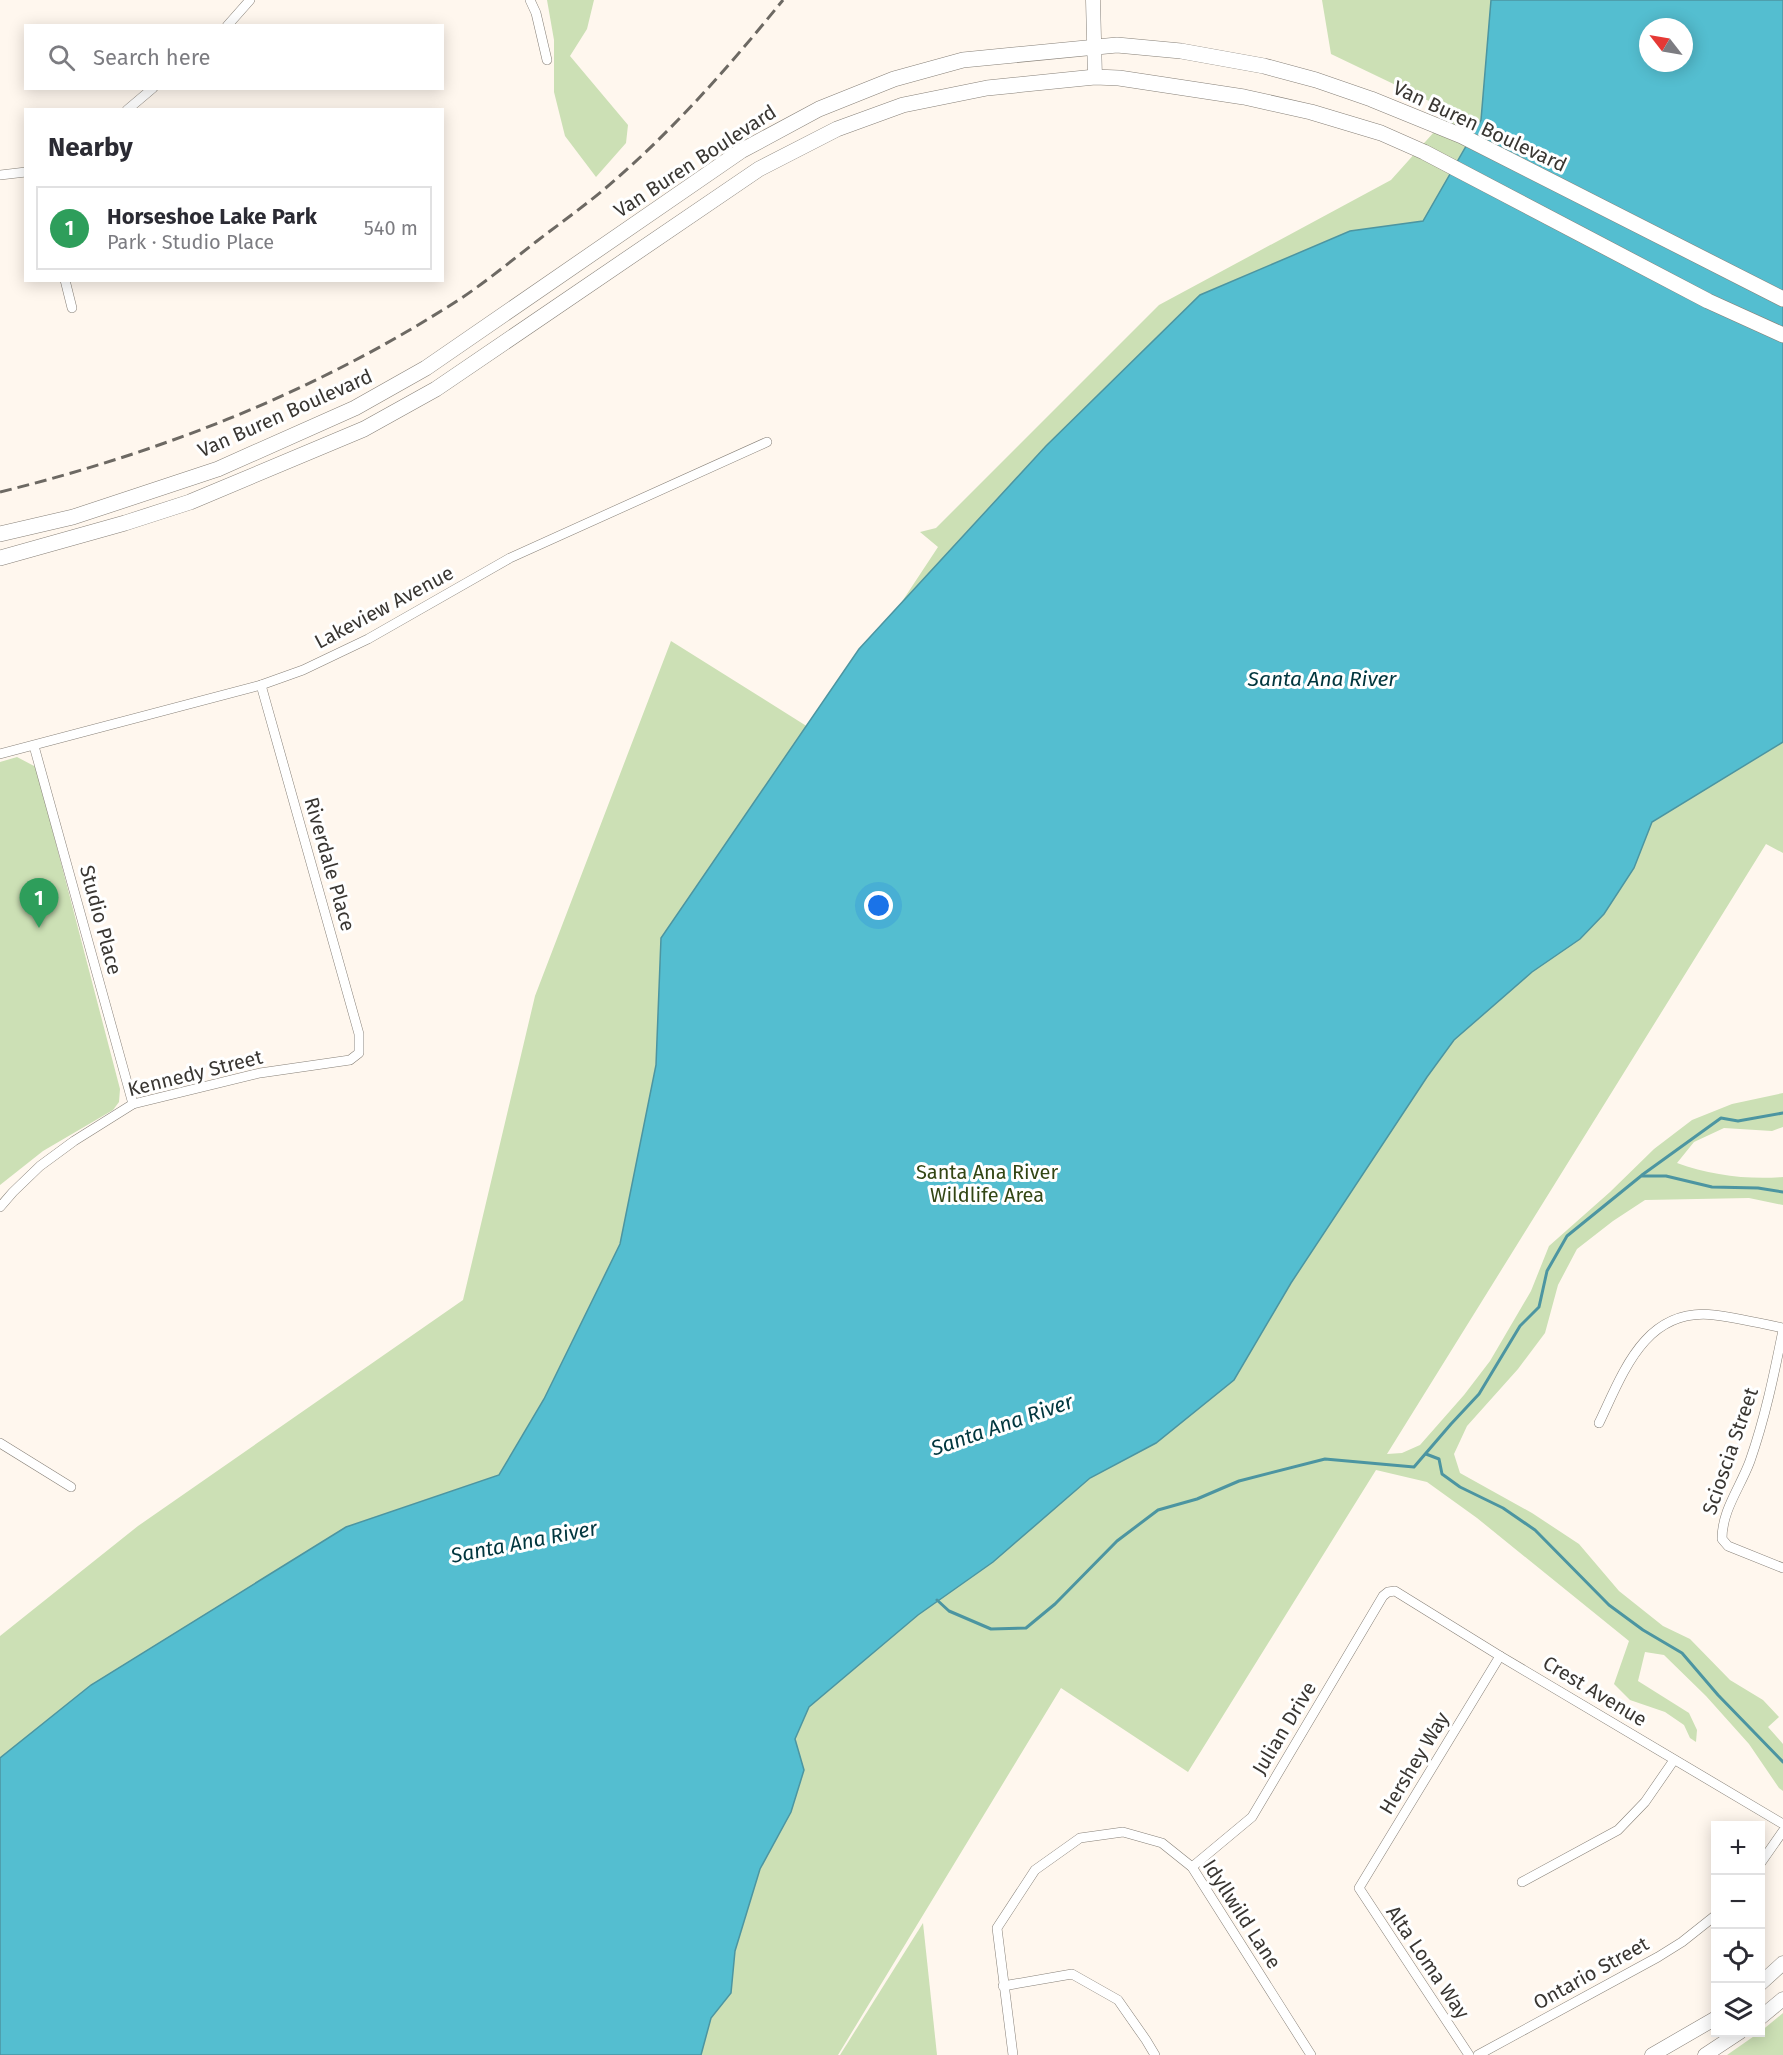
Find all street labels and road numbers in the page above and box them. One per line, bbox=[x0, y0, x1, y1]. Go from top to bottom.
street label: Van Buren Boulevard bbox=[1389, 75, 1571, 177]
street label: Van Buren Boulevard bbox=[609, 100, 781, 222]
street label: Van Buren Boulevard bbox=[194, 364, 376, 462]
street label: Lakeview Avenue bbox=[310, 560, 458, 654]
street label: Riverdale Place bbox=[299, 794, 361, 934]
street label: Studio Place bbox=[75, 863, 127, 977]
street label: Kennedy Street bbox=[125, 1044, 266, 1101]
street label: Scioscia Street bbox=[1697, 1384, 1763, 1518]
street label: Crest Avenue bbox=[1539, 1651, 1651, 1731]
street label: Julian Drive bbox=[1247, 1677, 1321, 1779]
street label: Hershey Way bbox=[1374, 1707, 1454, 1819]
street label: Idyllwild Lane bbox=[1198, 1855, 1286, 1973]
street label: Alta Loma Way bbox=[1381, 1901, 1475, 2023]
street label: Ontario Street bbox=[1529, 1931, 1654, 2015]

